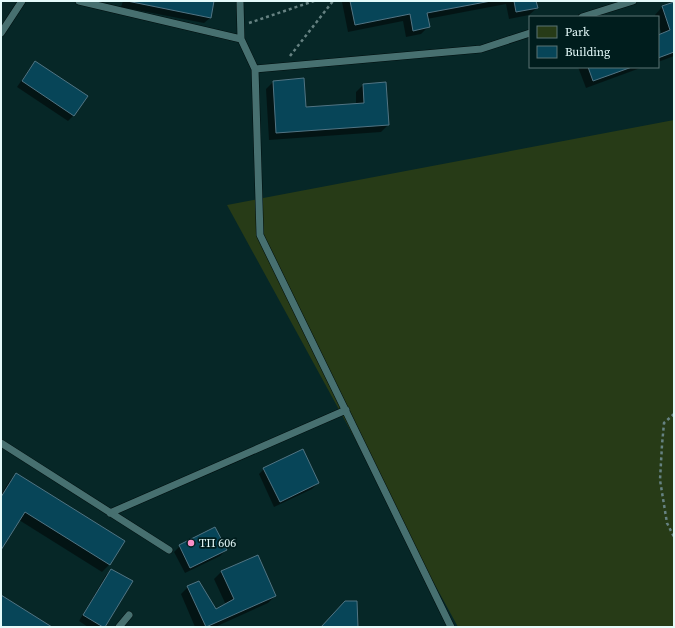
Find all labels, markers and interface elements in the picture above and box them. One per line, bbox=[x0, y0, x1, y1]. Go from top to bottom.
legend bbox=[529, 16, 659, 68]
text: Park bbox=[565, 24, 590, 40]
text: Building bbox=[565, 44, 610, 60]
place label: ТП 606 bbox=[199, 535, 236, 551]
marker: ТП 606 bbox=[186, 538, 196, 548]

